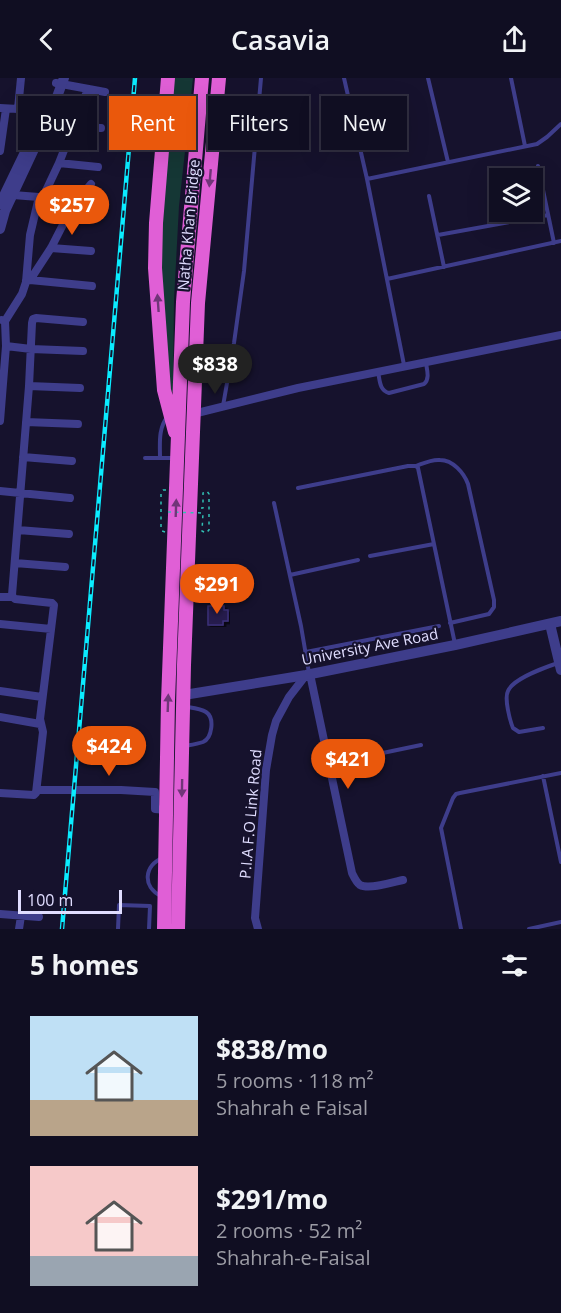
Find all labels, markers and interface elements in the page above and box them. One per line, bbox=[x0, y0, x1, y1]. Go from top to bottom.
text: Casavia bbox=[231, 21, 330, 58]
icon: back bbox=[30, 23, 63, 56]
icon: share bbox=[498, 23, 531, 56]
chip: Buy bbox=[18, 96, 97, 150]
chip: Rent bbox=[109, 96, 196, 150]
chip: Filters bbox=[208, 96, 309, 150]
chip: New bbox=[321, 96, 407, 150]
street label: Natha Khan Bridge bbox=[172, 159, 204, 291]
map controls bbox=[489, 168, 543, 222]
button: layers bbox=[489, 168, 543, 222]
one-way arrow bbox=[205, 169, 215, 188]
pin: $257 bbox=[36, 185, 108, 236]
text: $257 bbox=[49, 191, 95, 218]
one-way arrow bbox=[153, 293, 162, 312]
pin: $838 bbox=[179, 344, 251, 395]
text: $838 bbox=[192, 350, 238, 377]
one-way arrow bbox=[171, 498, 180, 517]
pin: $291 bbox=[181, 564, 253, 615]
text: $291 bbox=[194, 570, 240, 597]
street label: University Ave Road bbox=[300, 623, 440, 669]
one-way arrow bbox=[164, 693, 173, 712]
pin: $424 bbox=[73, 726, 145, 777]
text: $424 bbox=[86, 732, 132, 759]
pin: $421 bbox=[312, 739, 384, 790]
text: $421 bbox=[325, 745, 371, 772]
street label: P.I.A F.O Link Road bbox=[234, 748, 266, 880]
one-way arrow bbox=[177, 778, 186, 797]
scale bar bbox=[18, 887, 122, 914]
text: 100 m bbox=[27, 889, 73, 911]
text: 5 homes bbox=[30, 947, 139, 983]
icon: filters bbox=[498, 949, 531, 982]
text: $838/mo bbox=[216, 1031, 328, 1067]
icon: home bbox=[78, 1040, 150, 1112]
text: 5 rooms · 118 m² bbox=[216, 1067, 374, 1094]
text: Shahrah e Faisal bbox=[216, 1094, 368, 1121]
text: $291/mo bbox=[216, 1181, 328, 1217]
icon: home bbox=[78, 1190, 150, 1262]
text: 2 rooms · 52 m² bbox=[216, 1217, 362, 1244]
text: Shahrah-e-Faisal bbox=[216, 1244, 370, 1271]

